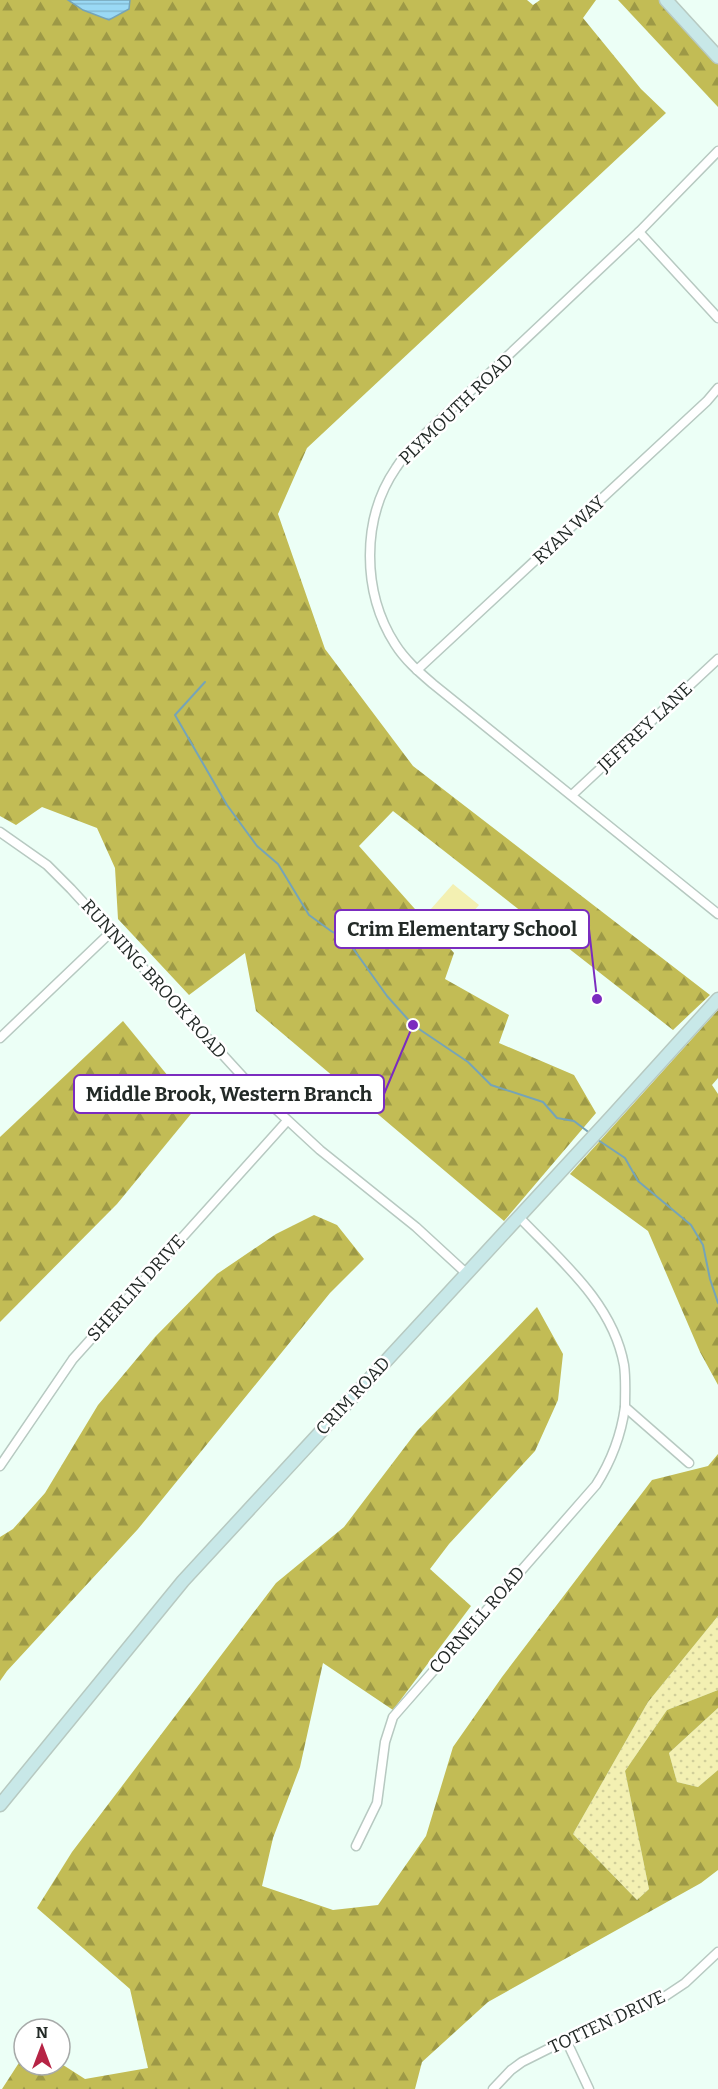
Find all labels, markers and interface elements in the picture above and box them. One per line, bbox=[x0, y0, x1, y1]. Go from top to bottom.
street label: PLYMOUTH ROAD bbox=[394, 349, 518, 469]
street label: RYAN WAY bbox=[528, 491, 610, 569]
street label: JEFFREY LANE bbox=[592, 678, 697, 777]
street label: RUNNING BROOK ROAD bbox=[77, 895, 231, 1063]
callout: Crim Elementary School bbox=[335, 910, 589, 948]
text: Crim Elementary School bbox=[347, 917, 577, 941]
callout: Middle Brook, Western Branch bbox=[74, 1075, 384, 1113]
text: Middle Brook, Western Branch bbox=[86, 1082, 373, 1106]
street label: SHERLIN DRIVE bbox=[82, 1230, 190, 1346]
street label: CRIM ROAD bbox=[311, 1352, 395, 1440]
street label: CORNELL ROAD bbox=[424, 1562, 530, 1678]
street label: TOTTEN DRIVE bbox=[545, 1985, 669, 2059]
north arrow bbox=[12, 2017, 72, 2077]
text: N bbox=[36, 2023, 48, 2042]

